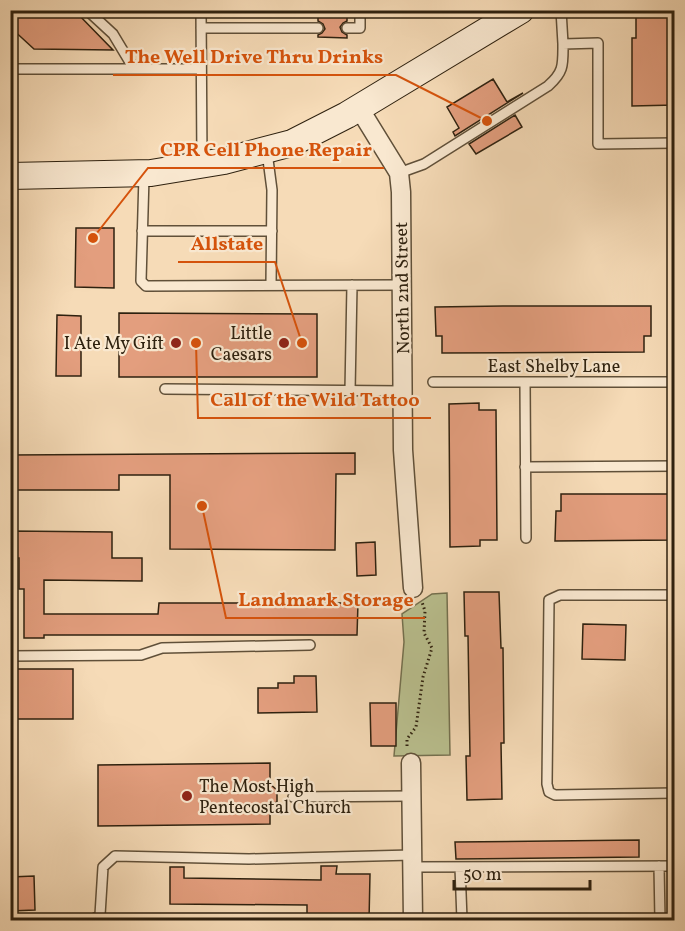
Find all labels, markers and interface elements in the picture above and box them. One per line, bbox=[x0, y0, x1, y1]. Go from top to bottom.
callout: The Well Drive Thru Drinks bbox=[113, 37, 396, 75]
text: The Well Drive Thru Drinks bbox=[125, 44, 383, 72]
callout: CPR Cell Phone Repair bbox=[148, 130, 384, 168]
text: CPR Cell Phone Repair bbox=[160, 137, 373, 165]
street label: North 2nd Street bbox=[390, 222, 417, 354]
callout: Allstate bbox=[178, 224, 275, 262]
text: Allstate bbox=[191, 231, 263, 259]
place label: Little Caesars bbox=[211, 322, 272, 368]
place label: I Ate My Gift bbox=[64, 332, 164, 357]
marker: I Ate My Gift bbox=[169, 336, 183, 350]
marker: Little Caesars bbox=[277, 336, 291, 350]
street label: East Shelby Lane bbox=[488, 355, 620, 380]
callout: Call of the Wild Tattoo bbox=[198, 380, 431, 418]
text: Call of the Wild Tattoo bbox=[210, 387, 420, 415]
callout: Landmark Storage bbox=[226, 580, 425, 618]
text: Landmark Storage bbox=[238, 587, 414, 615]
place label: The Most High Pentecostal Church bbox=[199, 775, 351, 821]
marker: The Most High Pentecostal Church bbox=[180, 789, 194, 803]
scale bar bbox=[454, 853, 590, 891]
text: 50 m bbox=[463, 863, 502, 888]

